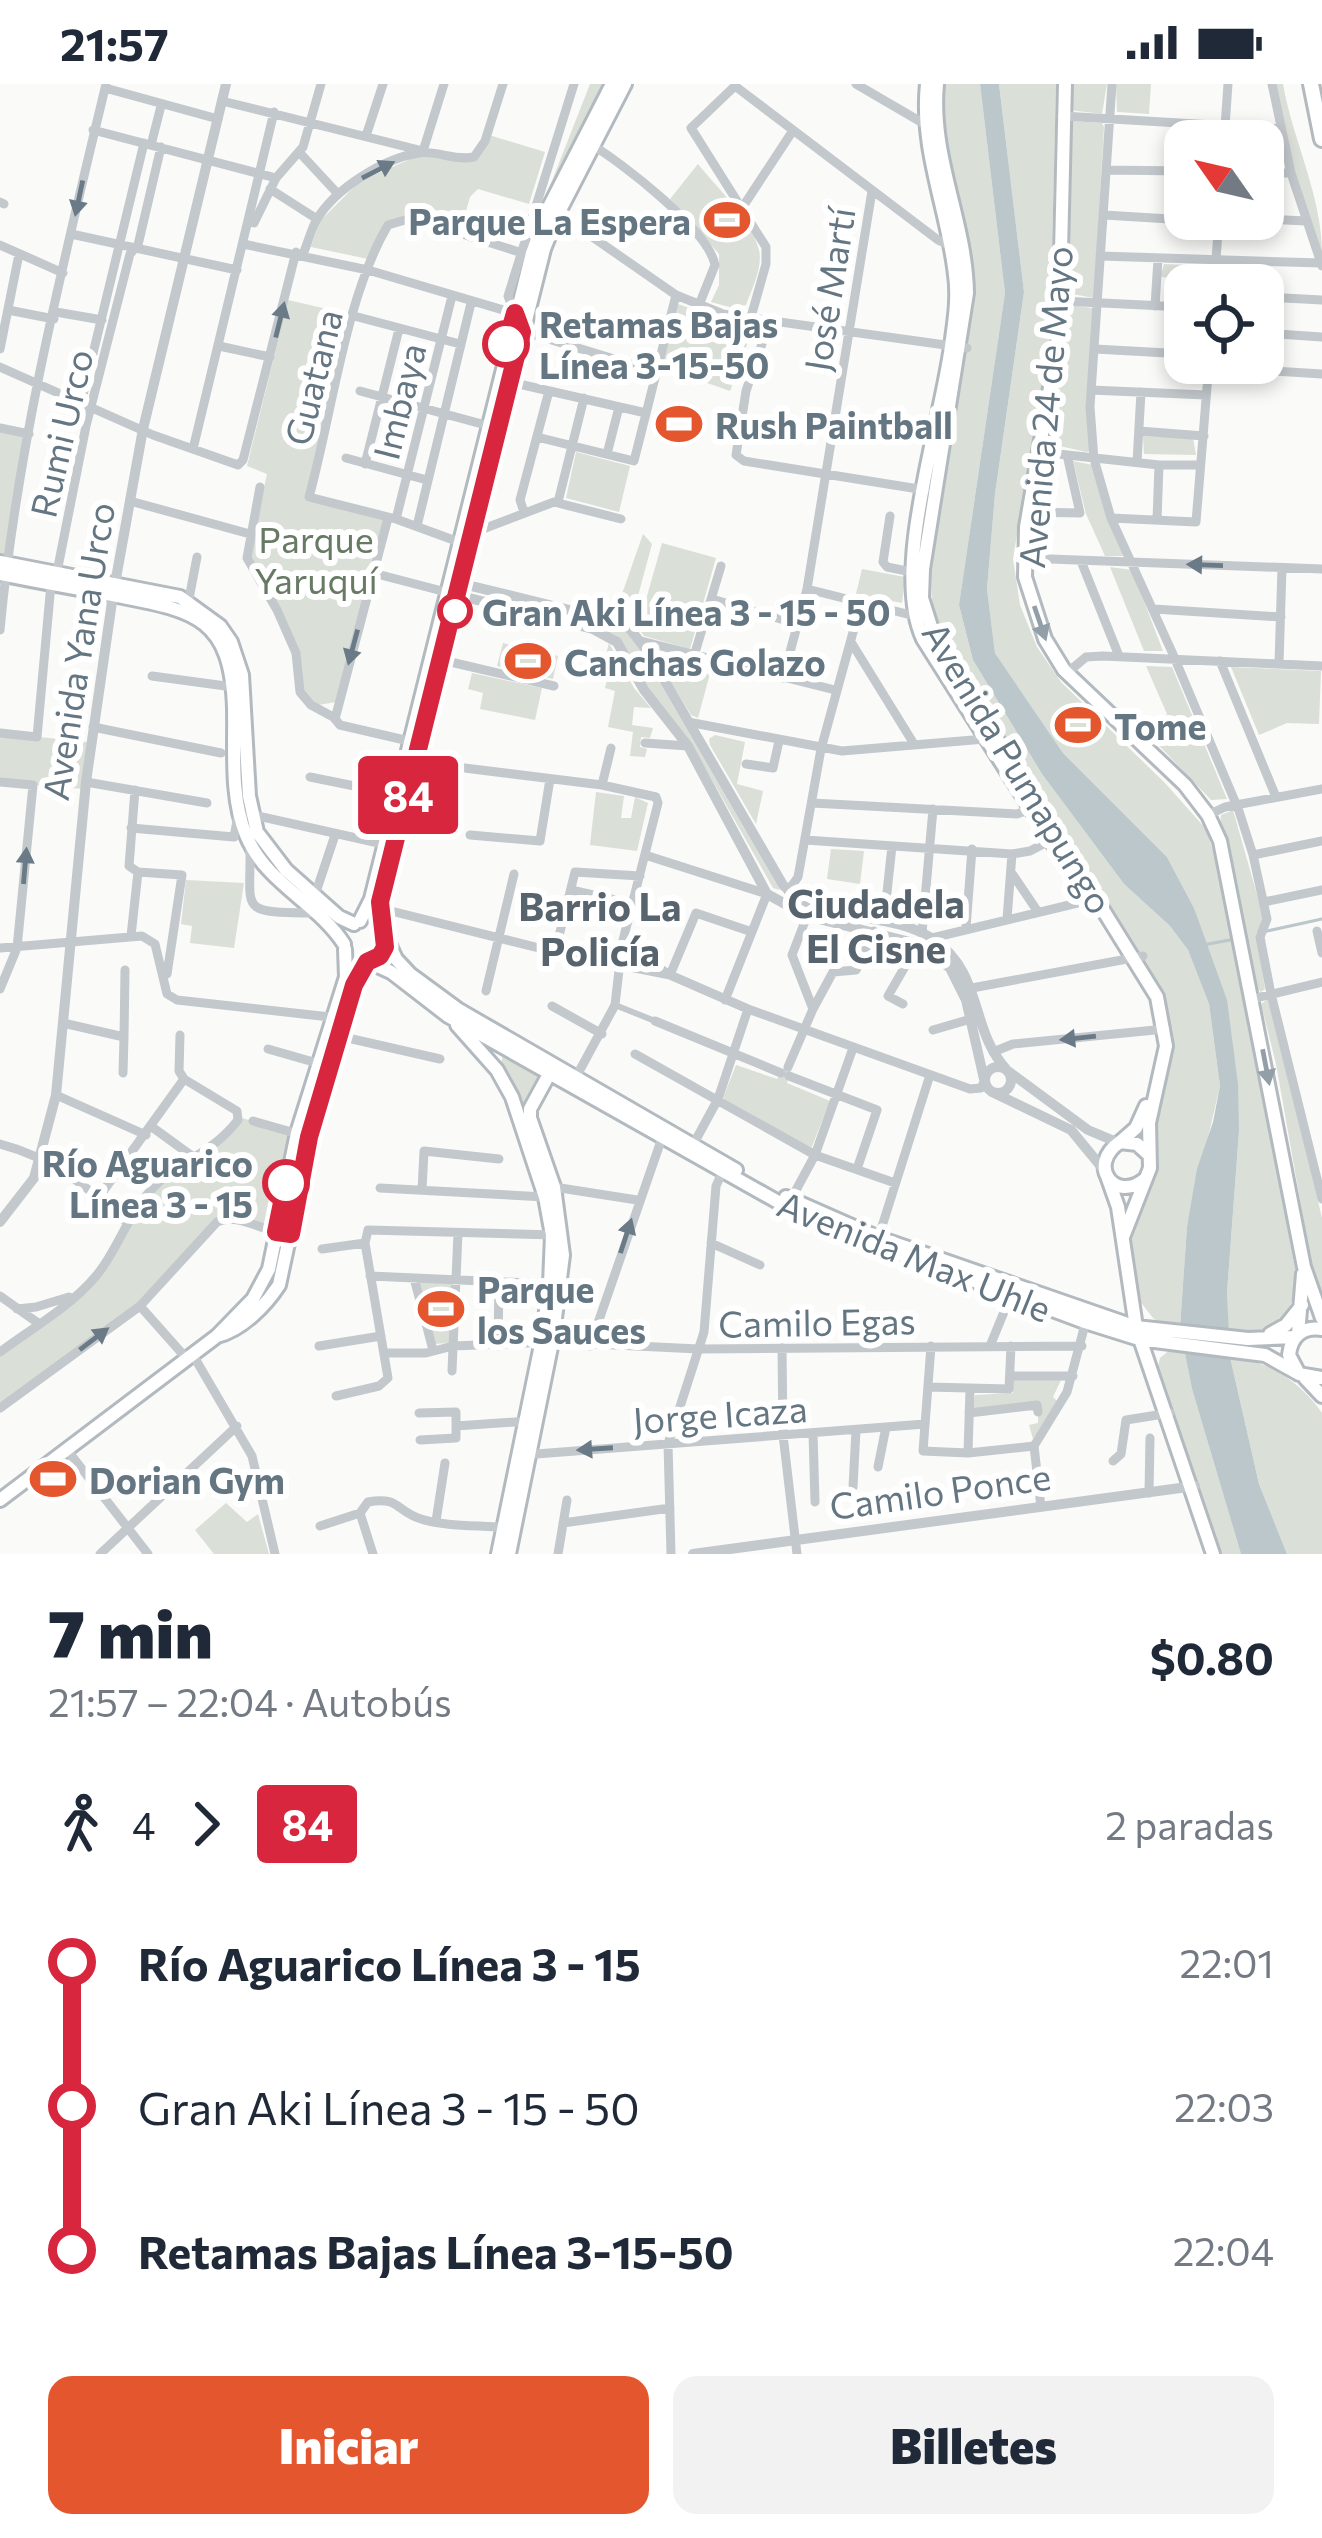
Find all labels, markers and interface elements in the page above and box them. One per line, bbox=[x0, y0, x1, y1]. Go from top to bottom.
text: 21:57 bbox=[60, 15, 169, 70]
north arrow bbox=[1164, 120, 1284, 240]
map controls bbox=[1164, 120, 1284, 384]
one-way arrow bbox=[361, 161, 396, 181]
one-way arrow bbox=[68, 179, 87, 217]
sports icon: Parque La Espera bbox=[702, 195, 752, 245]
place label: Parque La Espera bbox=[408, 198, 691, 242]
street label: José Martí bbox=[793, 202, 863, 374]
street label: Avenida 24 de Mayo bbox=[1008, 244, 1080, 570]
button: locate bbox=[1164, 264, 1284, 384]
one-way arrow bbox=[271, 301, 290, 338]
place label: Retamas Bajas Línea 3-15-50 bbox=[539, 301, 778, 386]
street label: Guatana bbox=[274, 305, 350, 449]
marker: Retamas Bajas Línea 3-15-50 bbox=[484, 322, 528, 366]
street label: Imbaya bbox=[362, 338, 434, 464]
street label: Rumi Urco bbox=[19, 345, 101, 521]
sports icon: Rush Paintball bbox=[654, 399, 704, 449]
place label: Rush Paintball bbox=[715, 402, 953, 446]
street label: Avenida Yana Urco bbox=[32, 499, 122, 803]
park label: Parque Yaruquí bbox=[254, 516, 380, 601]
one-way arrow bbox=[1185, 555, 1223, 574]
place label: Gran Aki Línea 3 - 15 - 50 bbox=[482, 589, 891, 633]
marker: Gran Aki Línea 3 - 15 - 50 bbox=[439, 595, 471, 627]
one-way arrow bbox=[1032, 605, 1050, 641]
street label: Avenida Pumapungo bbox=[915, 613, 1123, 921]
one-way arrow bbox=[343, 629, 362, 666]
sports icon: Canchas Golazo bbox=[503, 636, 553, 686]
place label: Canchas Golazo bbox=[564, 639, 826, 683]
sports icon: Tome bbox=[1053, 700, 1103, 750]
place label: Tome bbox=[1114, 703, 1206, 747]
line badge: 84 bbox=[354, 756, 462, 834]
text: 84 bbox=[382, 769, 434, 821]
one-way arrow bbox=[16, 847, 35, 884]
district label: Ciudadela El Cisne bbox=[787, 878, 965, 971]
district label: Barrio La Policía bbox=[518, 881, 682, 974]
one-way arrow bbox=[1059, 1029, 1096, 1048]
one-way arrow bbox=[1257, 1048, 1276, 1086]
place label: Río Aguarico Línea 3 - 15 bbox=[42, 1140, 253, 1225]
marker: Río Aguarico Línea 3 - 15 bbox=[264, 1161, 308, 1205]
street label: Avenida Max Uhle bbox=[772, 1180, 1058, 1330]
one-way arrow bbox=[617, 1217, 636, 1254]
place label: Parque los Sauces bbox=[477, 1266, 646, 1351]
sports icon: Parque los Sauces bbox=[416, 1284, 466, 1334]
street label: Camilo Egas bbox=[718, 1297, 916, 1345]
one-way arrow bbox=[78, 1327, 110, 1352]
street label: Jorge Icaza bbox=[631, 1385, 809, 1441]
one-way arrow bbox=[576, 1440, 613, 1459]
street label: Camilo Ponce bbox=[827, 1453, 1053, 1527]
sports icon: Dorian Gym bbox=[28, 1454, 78, 1504]
place label: Dorian Gym bbox=[89, 1457, 285, 1501]
text: 7 min bbox=[48, 1591, 213, 1672]
text: $0.80 bbox=[1150, 1629, 1274, 1684]
text: 21:57 – 22:04 · Autobús bbox=[48, 1677, 452, 1725]
icon: walk bbox=[48, 1791, 114, 1857]
icon: forward bbox=[173, 1791, 239, 1857]
text: 84 bbox=[281, 1798, 333, 1850]
text: 4 bbox=[132, 1800, 155, 1848]
text: 2 paradas bbox=[1105, 1800, 1274, 1848]
text: Río Aguarico Línea 3 - 15 bbox=[138, 1935, 641, 1990]
text: 22:01 bbox=[1179, 1938, 1274, 1986]
text: Gran Aki Línea 3 - 15 - 50 bbox=[138, 2079, 640, 2134]
text: 22:03 bbox=[1174, 2082, 1274, 2130]
text: Retamas Bajas Línea 3-15-50 bbox=[138, 2223, 734, 2278]
text: 22:04 bbox=[1173, 2226, 1274, 2274]
button: Iniciar bbox=[48, 2376, 649, 2514]
button: Billetes bbox=[673, 2376, 1274, 2514]

